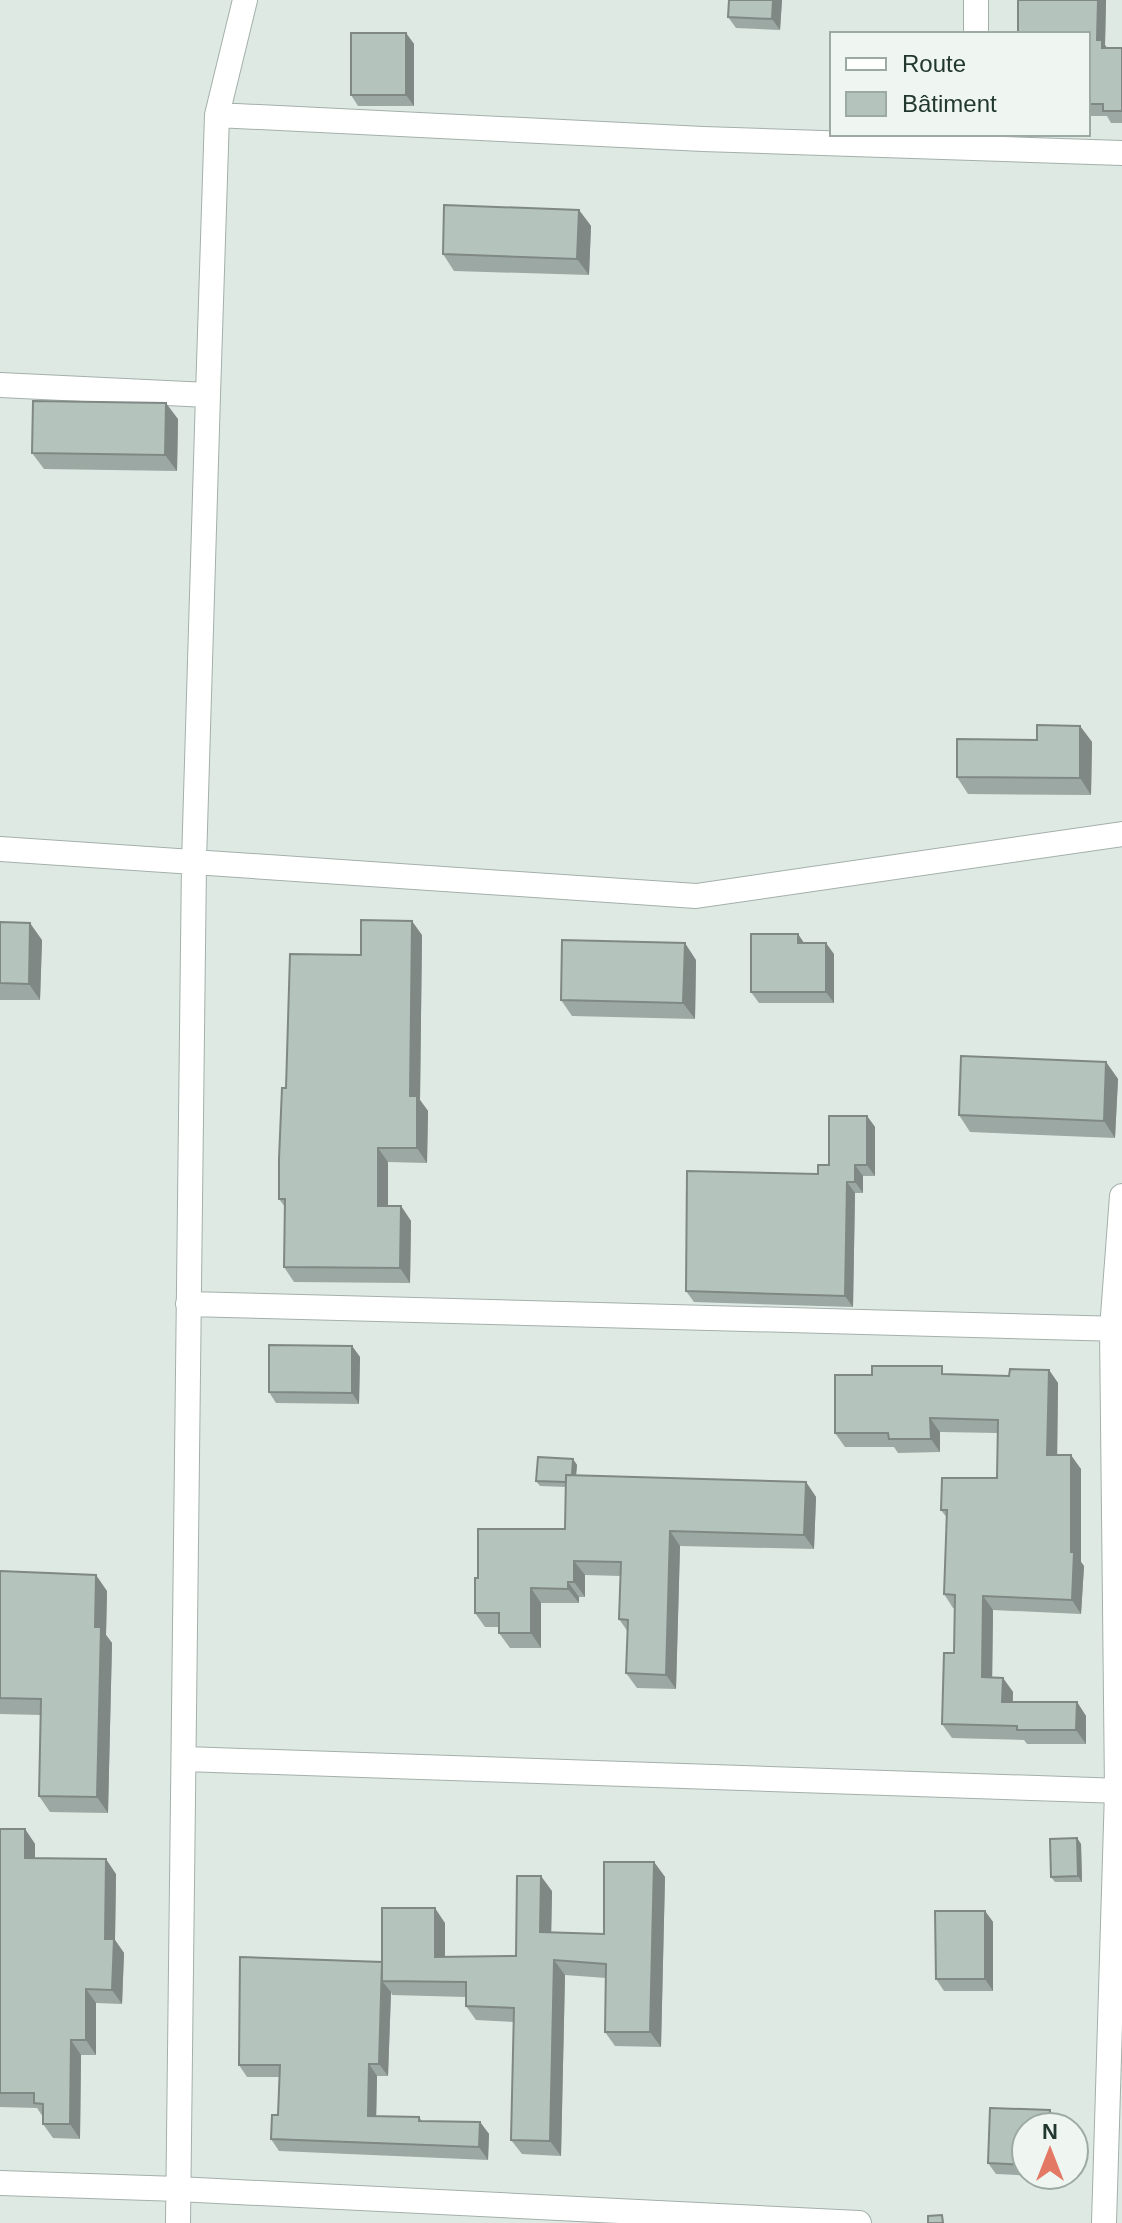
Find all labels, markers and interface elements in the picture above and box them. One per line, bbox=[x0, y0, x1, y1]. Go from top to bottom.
legend bbox=[830, 32, 1090, 136]
text: Route bbox=[902, 50, 966, 77]
text: Bâtiment bbox=[902, 90, 997, 117]
north arrow bbox=[1010, 2111, 1090, 2191]
text: N bbox=[1042, 2119, 1058, 2144]

